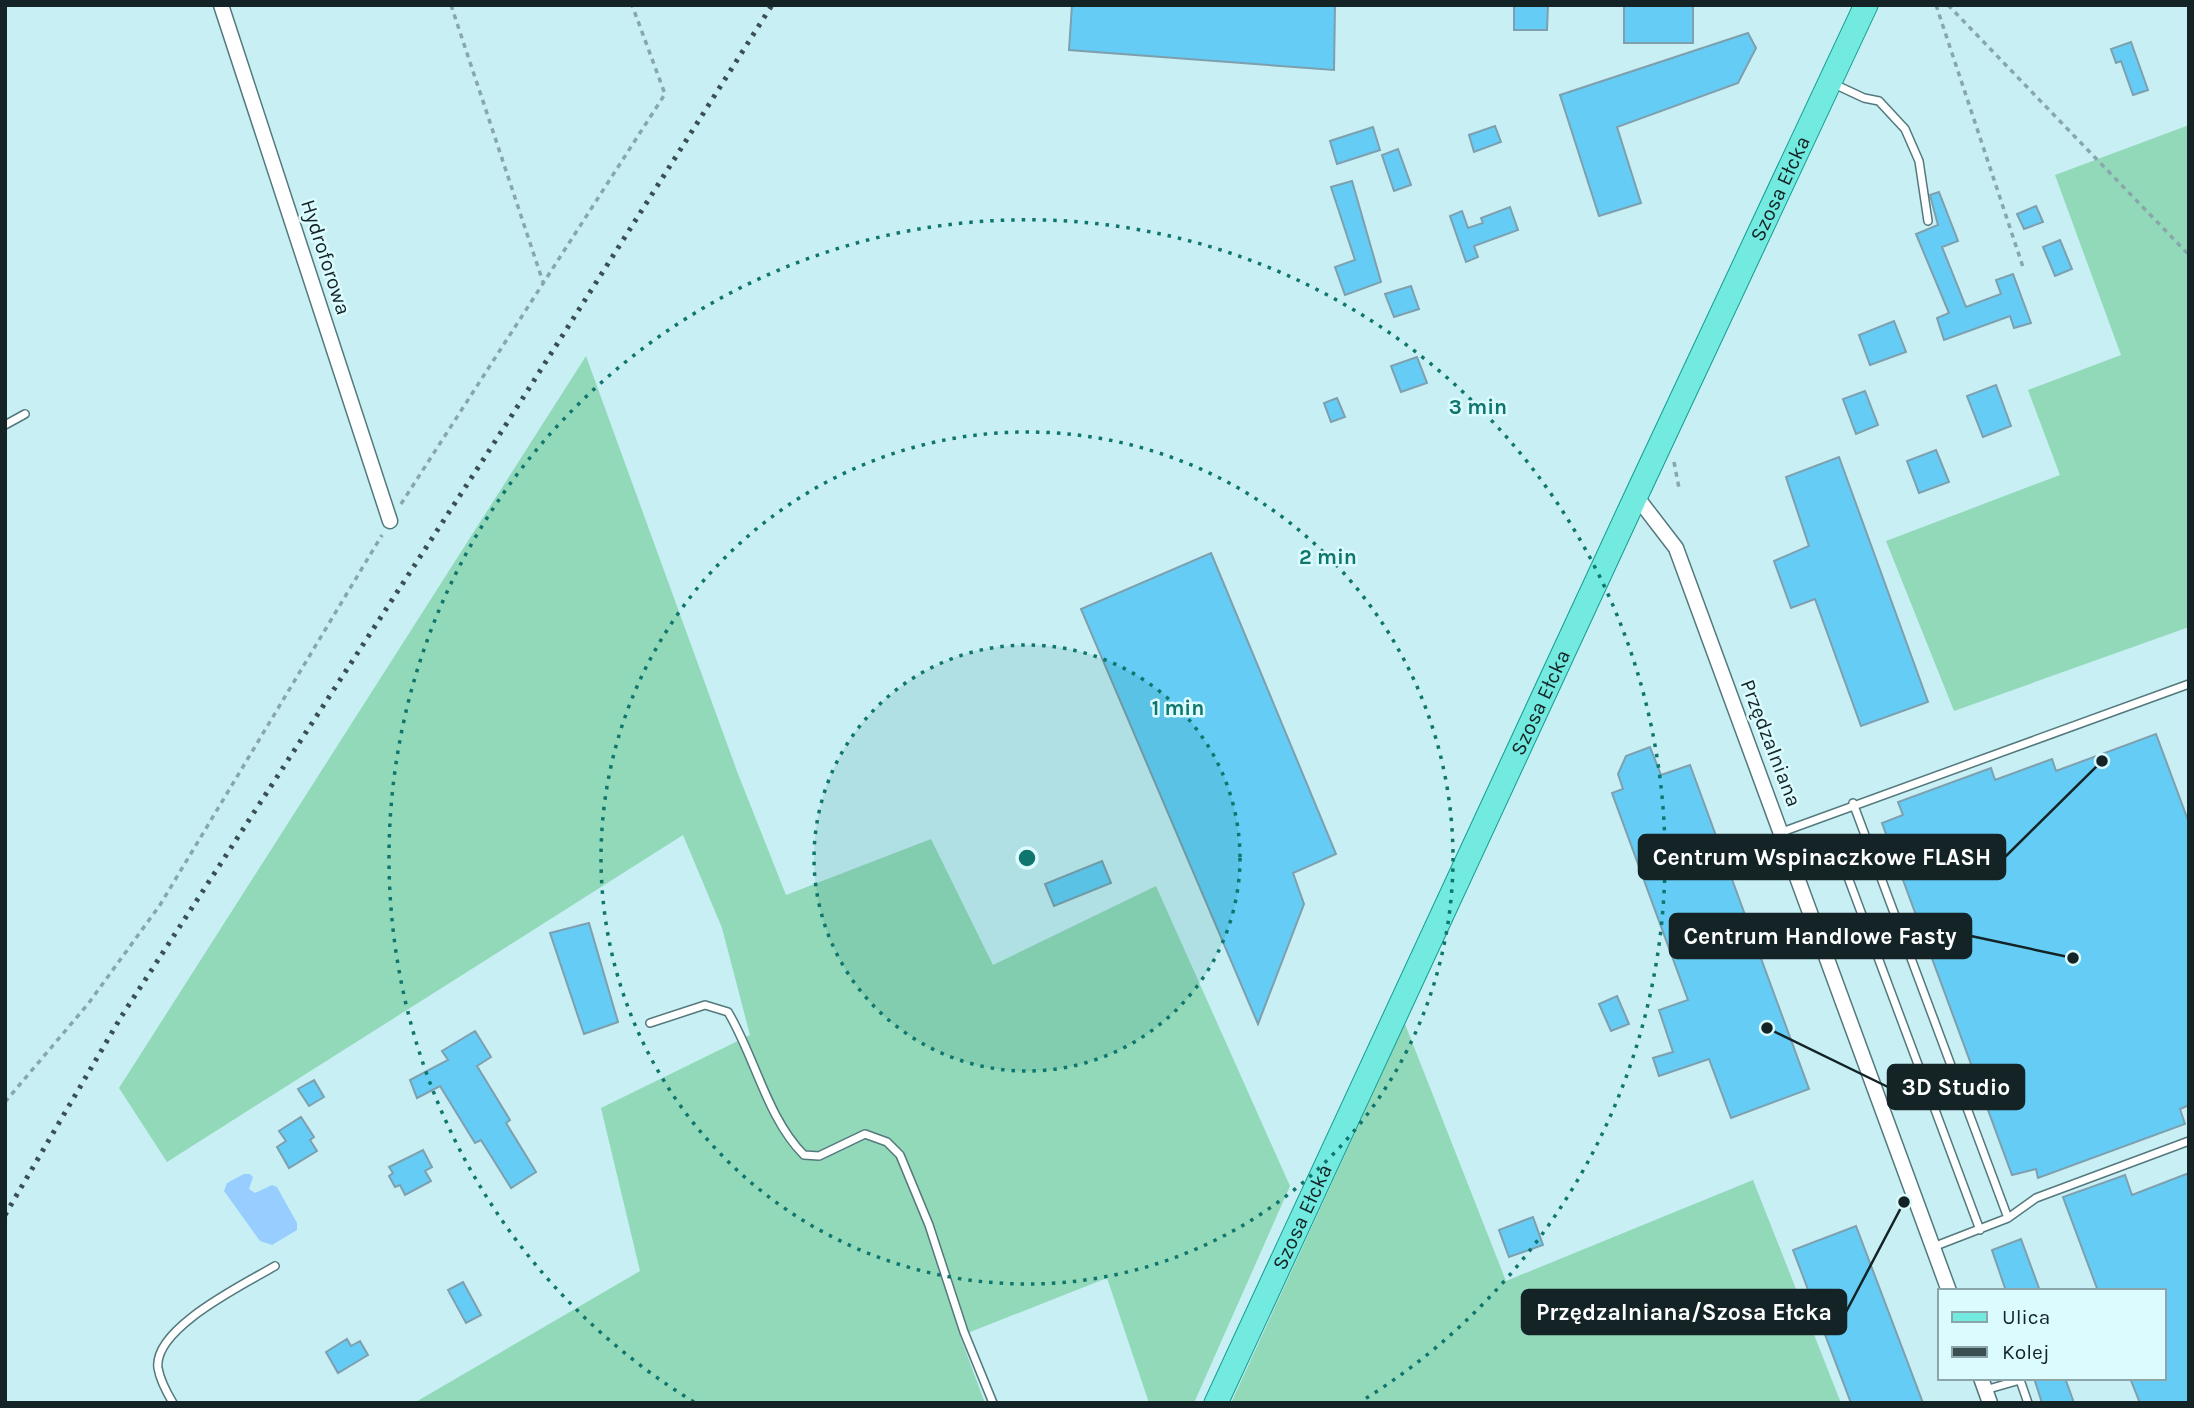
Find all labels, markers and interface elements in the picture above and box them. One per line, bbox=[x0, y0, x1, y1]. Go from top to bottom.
street label: Szosa Ełcka bbox=[1745, 132, 1815, 245]
street label: Hydroforowa bbox=[296, 196, 356, 318]
text: 3 min bbox=[1449, 395, 1507, 419]
text: 2 min bbox=[1299, 545, 1357, 569]
street label: Szosa Ełcka bbox=[1506, 646, 1575, 759]
street label: Przędzalniana bbox=[1736, 676, 1806, 810]
text: 1 min bbox=[1152, 696, 1204, 720]
callout: Centrum Wspinaczkowe FLASH bbox=[1639, 835, 2005, 879]
text: Centrum Wspinaczkowe FLASH bbox=[1653, 844, 1991, 871]
centre of rings bbox=[1015, 846, 1039, 870]
callout: Centrum Handlowe Fasty bbox=[1670, 914, 1971, 958]
text: Centrum Handlowe Fasty bbox=[1683, 923, 1957, 950]
callout: 3D Studio bbox=[1888, 1065, 2024, 1109]
text: 3D Studio bbox=[1902, 1074, 2010, 1101]
street label: Szosa Ełcka bbox=[1267, 1160, 1337, 1274]
legend bbox=[1938, 1289, 2166, 1380]
callout: Przędzalniana/Szosa Ełcka bbox=[1522, 1290, 1846, 1334]
text: Przędzalniana/Szosa Ełcka bbox=[1536, 1299, 1832, 1326]
text: Ulica bbox=[2002, 1305, 2050, 1329]
text: Kolej bbox=[2002, 1340, 2049, 1364]

